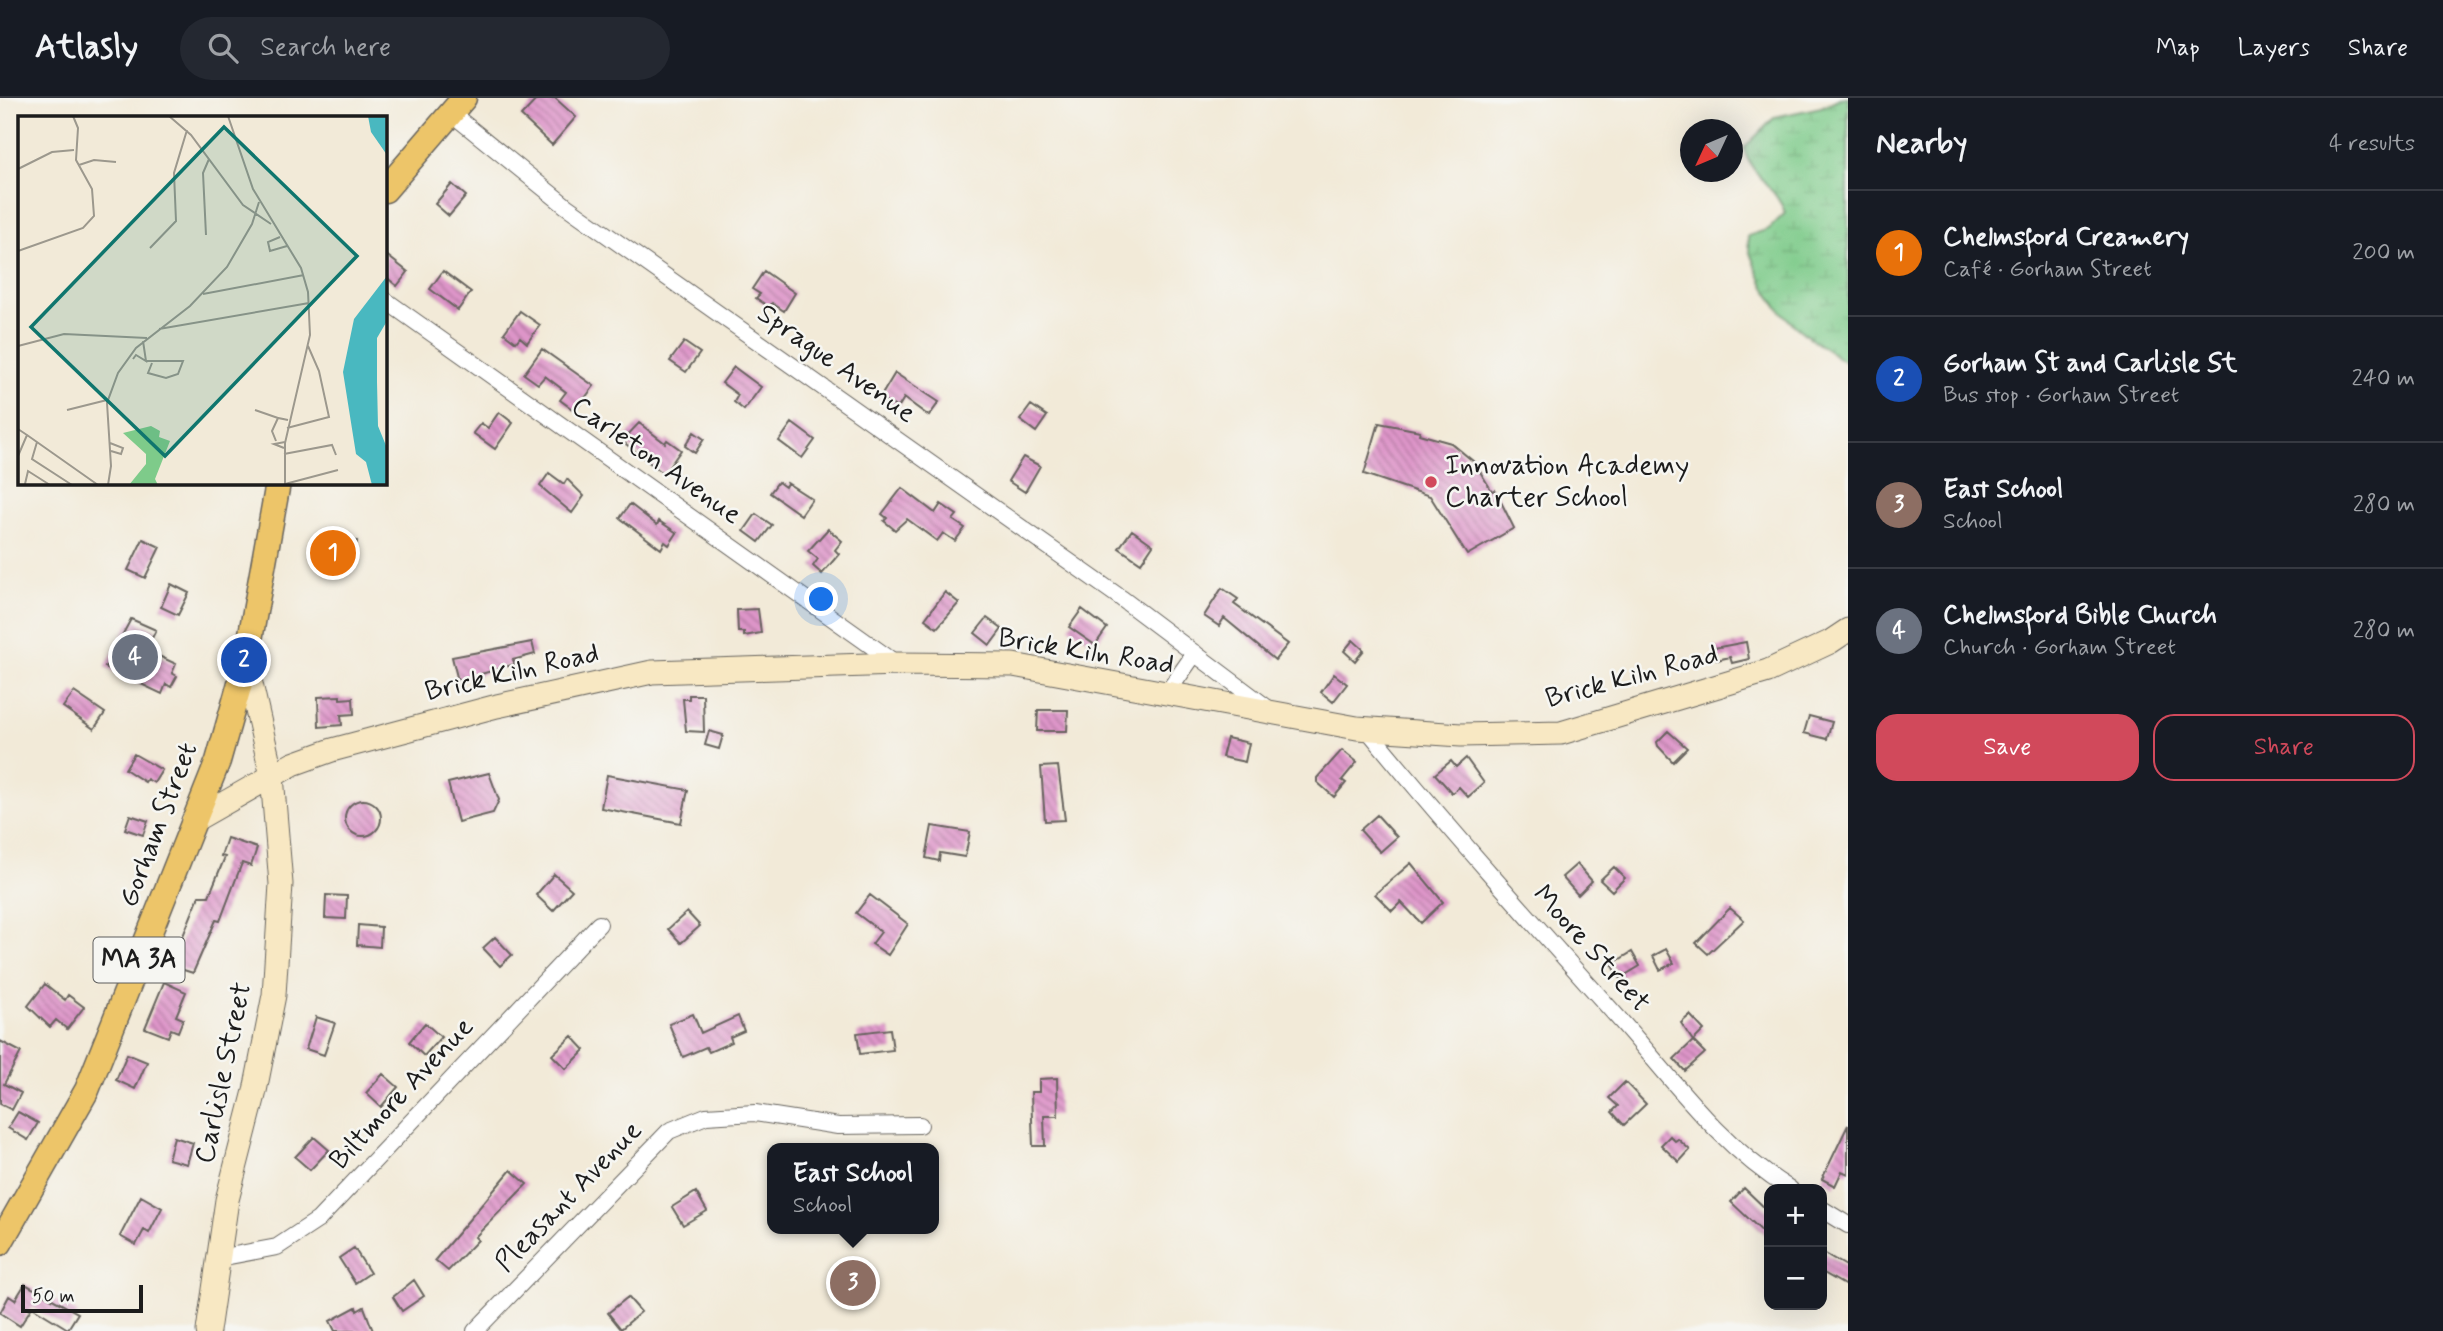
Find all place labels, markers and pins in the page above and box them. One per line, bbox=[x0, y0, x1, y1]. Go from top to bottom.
place label: Innovation Academy Charter School bbox=[1445, 448, 1689, 517]
marker: Innovation Academy Charter School bbox=[1423, 474, 1439, 490]
pin: 1 bbox=[310, 527, 356, 579]
pin: 4 bbox=[112, 631, 158, 683]
pin: 2 bbox=[221, 634, 267, 686]
pin: 3 bbox=[830, 1257, 876, 1309]

